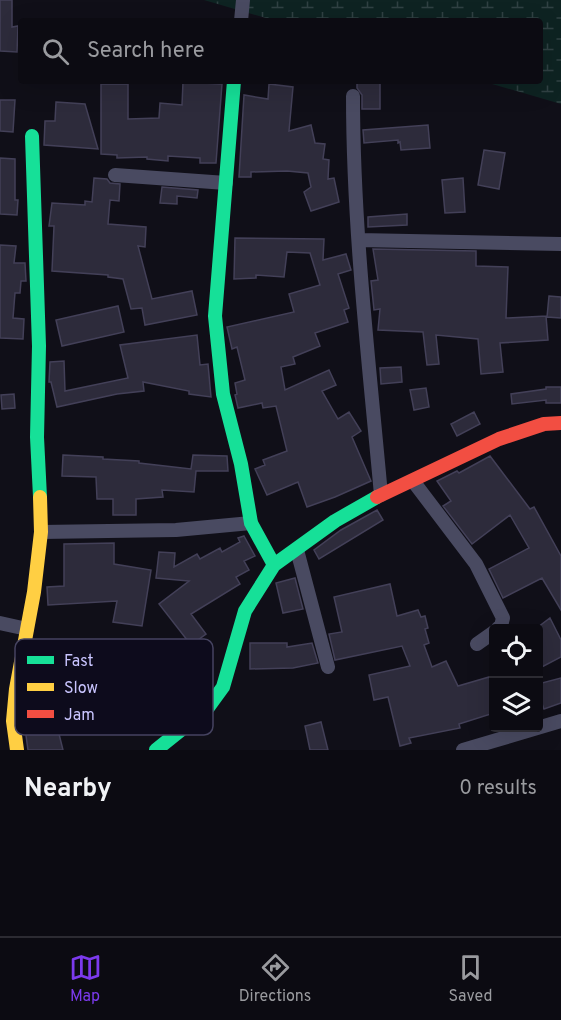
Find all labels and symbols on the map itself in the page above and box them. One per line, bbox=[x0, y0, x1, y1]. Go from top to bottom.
legend bbox=[15, 639, 213, 735]
text: Fast bbox=[64, 652, 94, 672]
text: Slow bbox=[64, 679, 98, 699]
text: Jam bbox=[64, 706, 95, 726]

